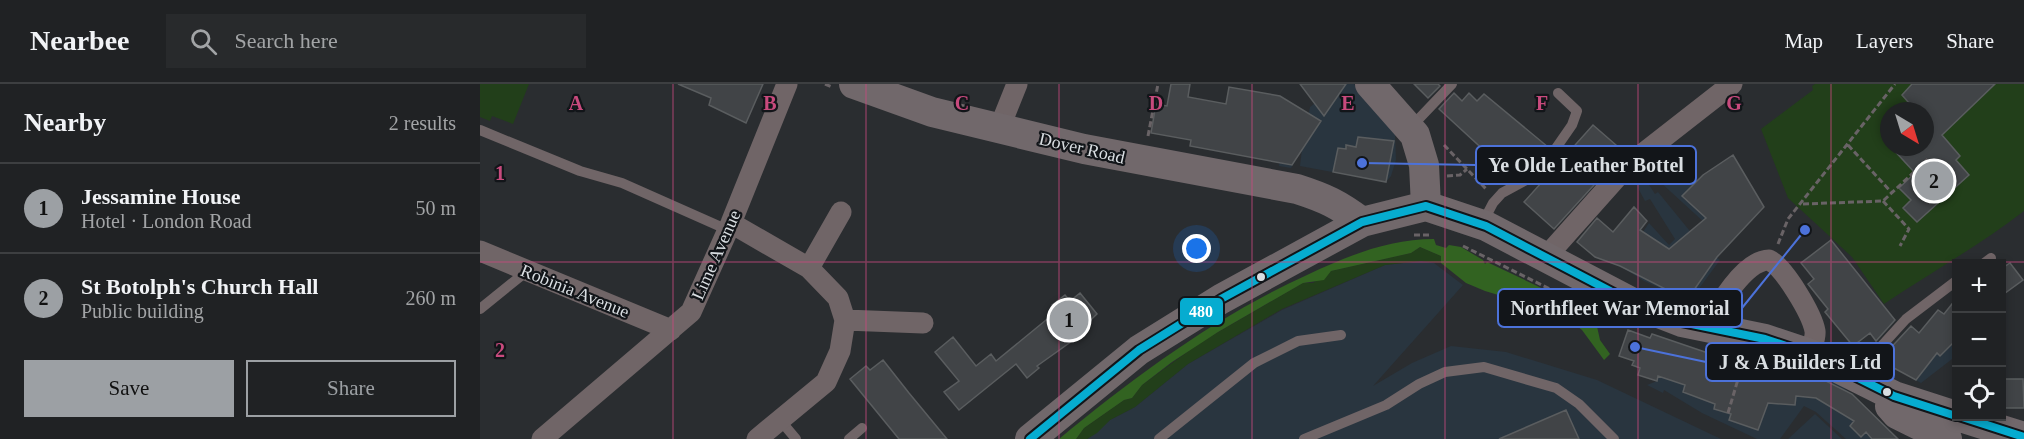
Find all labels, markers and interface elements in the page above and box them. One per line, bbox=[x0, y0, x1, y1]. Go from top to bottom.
search box bbox=[166, 14, 586, 68]
text: Nearbee bbox=[30, 25, 130, 56]
icon: search bbox=[187, 25, 220, 58]
text: Search here bbox=[235, 28, 338, 53]
text: Map bbox=[1785, 29, 1823, 53]
text: Layers bbox=[1856, 29, 1913, 53]
text: Share bbox=[1946, 29, 1994, 53]
text: A bbox=[569, 92, 584, 114]
text: B bbox=[763, 92, 777, 114]
text: C bbox=[955, 92, 969, 114]
text: D bbox=[1149, 92, 1163, 114]
text: E bbox=[1341, 92, 1355, 114]
text: F bbox=[1536, 92, 1548, 114]
text: G bbox=[1726, 92, 1742, 114]
north arrow bbox=[1880, 102, 1934, 156]
text: Nearby bbox=[24, 108, 106, 137]
text: 2 results bbox=[389, 112, 456, 134]
street label: Dover Road bbox=[1037, 128, 1127, 168]
callout: Ye Olde Leather Bottel bbox=[1476, 146, 1696, 184]
text: Ye Olde Leather Bottel bbox=[1488, 154, 1684, 176]
pin: 2 bbox=[1914, 158, 1954, 204]
text: 1 bbox=[495, 162, 505, 184]
text: Jessamine House bbox=[81, 184, 241, 209]
text: 1 bbox=[39, 197, 49, 219]
text: 50 m bbox=[415, 197, 456, 219]
street label: Lime Avenue bbox=[687, 207, 745, 303]
text: Hotel · London Road bbox=[81, 210, 252, 232]
your location bbox=[1182, 234, 1211, 263]
map controls bbox=[1952, 259, 2006, 421]
button: + bbox=[1952, 259, 2006, 313]
street label: Robinia Avenue bbox=[518, 260, 632, 322]
unlabelled marker bbox=[1255, 271, 1267, 283]
text: St Botolph's Church Hall bbox=[81, 274, 318, 299]
text: 2 bbox=[39, 287, 49, 309]
text: 260 m bbox=[405, 287, 456, 309]
callout: Northfleet War Memorial bbox=[1498, 289, 1742, 327]
line badge: 480 bbox=[1179, 297, 1224, 326]
text: Northfleet War Memorial bbox=[1510, 297, 1730, 319]
pin: 1 bbox=[1050, 298, 1088, 342]
text: Public building bbox=[81, 300, 204, 322]
text: 480 bbox=[1189, 303, 1213, 320]
button: − bbox=[1952, 313, 2006, 367]
text: 2 bbox=[495, 339, 505, 361]
callout: J & A Builders Ltd bbox=[1706, 343, 1894, 381]
text: J & A Builders Ltd bbox=[1719, 351, 1881, 373]
button: Save bbox=[24, 360, 234, 417]
button: Share bbox=[246, 360, 456, 417]
button: locate bbox=[1952, 367, 2006, 421]
unlabelled marker bbox=[1881, 386, 1893, 398]

